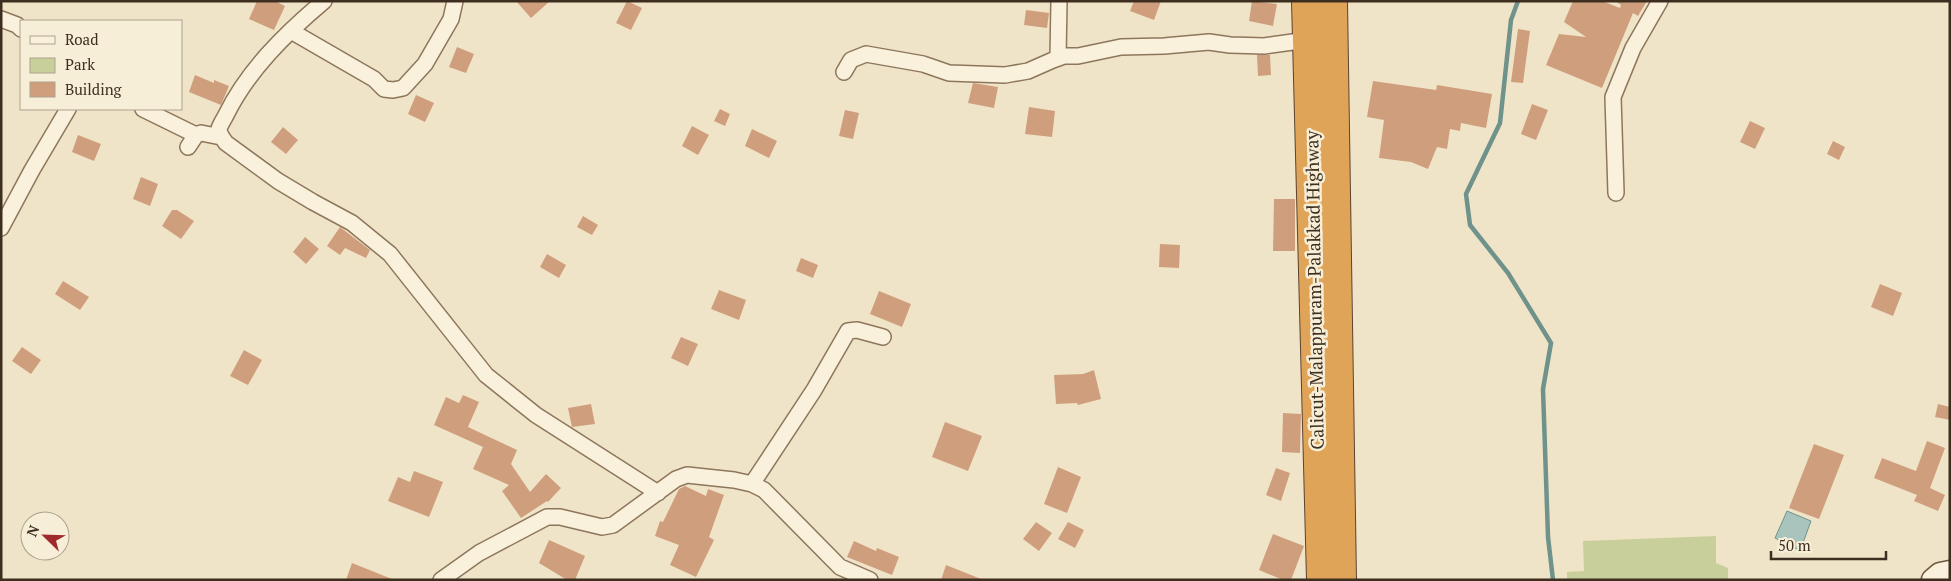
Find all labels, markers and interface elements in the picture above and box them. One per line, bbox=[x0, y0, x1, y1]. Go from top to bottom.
legend bbox=[20, 20, 182, 110]
text: Road bbox=[65, 29, 98, 49]
text: Park bbox=[65, 54, 95, 74]
text: Building bbox=[65, 79, 123, 99]
street label: Calicut-Malappuram-Palakkad Highway bbox=[1299, 129, 1329, 450]
north arrow bbox=[20, 511, 70, 561]
text: N bbox=[22, 522, 44, 539]
scale bar bbox=[1771, 528, 1886, 560]
text: 50 m bbox=[1778, 535, 1811, 555]

